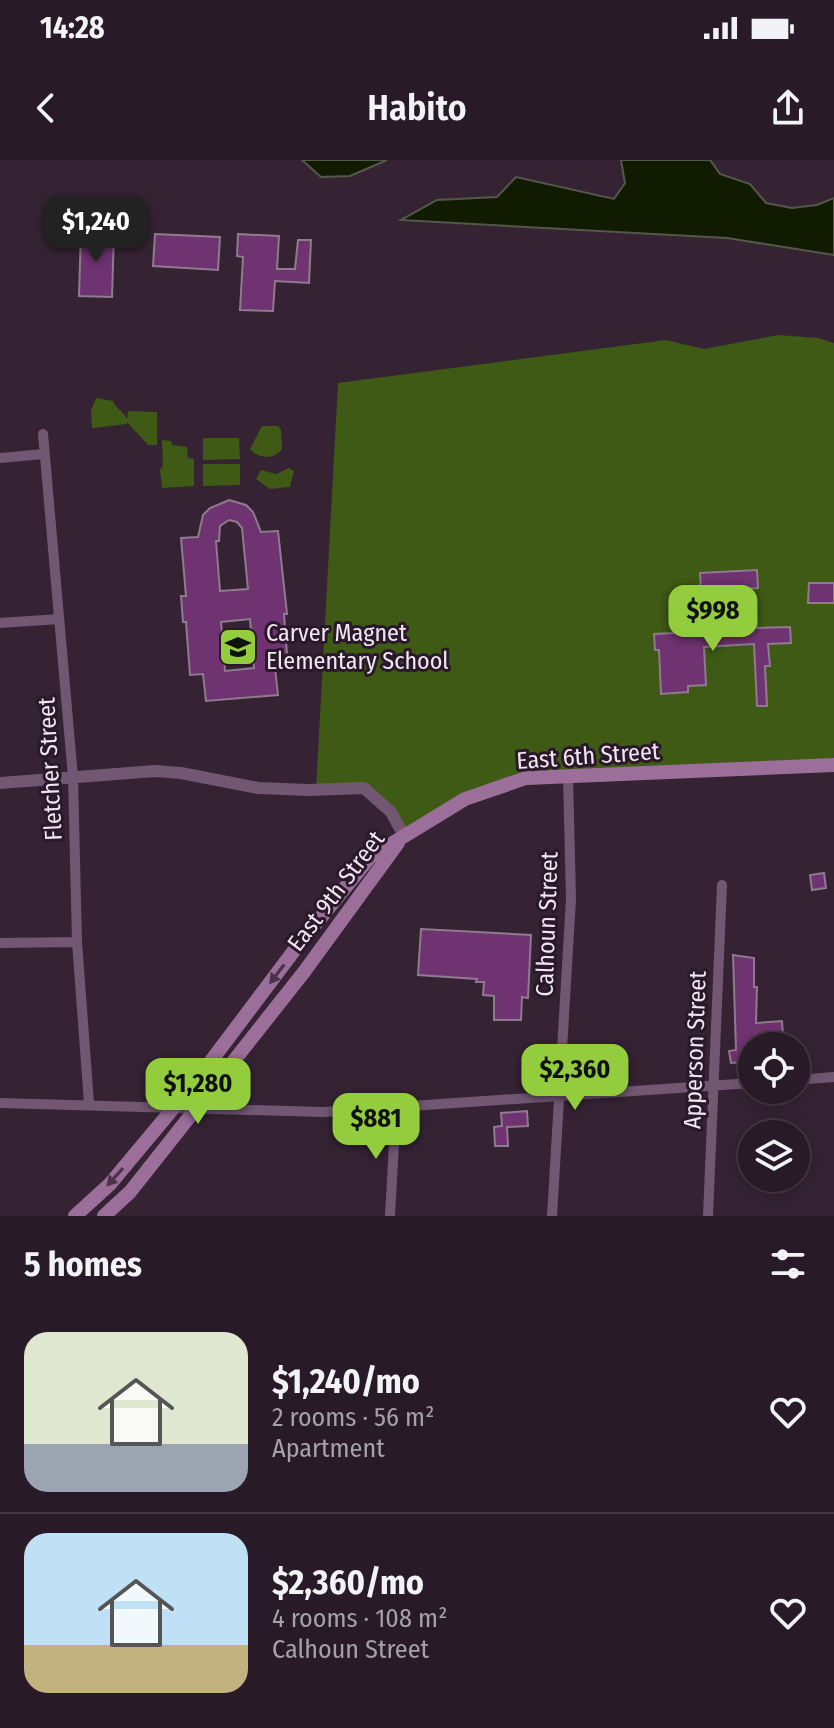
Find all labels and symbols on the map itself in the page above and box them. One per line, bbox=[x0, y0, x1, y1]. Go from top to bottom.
pin: $1,240 bbox=[31, 196, 161, 264]
pin: $998 bbox=[666, 585, 760, 653]
place label: Carver Magnet Elementary School bbox=[266, 619, 449, 675]
school or university icon: Carver Magnet Elementary School bbox=[217, 626, 259, 668]
street label: Fletcher Street bbox=[32, 696, 68, 841]
street label: East 6th Street bbox=[516, 737, 661, 775]
street label: East 9th Street bbox=[282, 825, 390, 957]
street label: Calhoun Street bbox=[530, 851, 564, 997]
one-way arrow bbox=[269, 963, 285, 984]
street label: Apperson Street bbox=[678, 970, 712, 1130]
pin: $2,360 bbox=[510, 1044, 640, 1112]
pin: $1,280 bbox=[133, 1058, 263, 1126]
pin: $881 bbox=[329, 1093, 423, 1161]
one-way arrow bbox=[107, 1167, 124, 1187]

